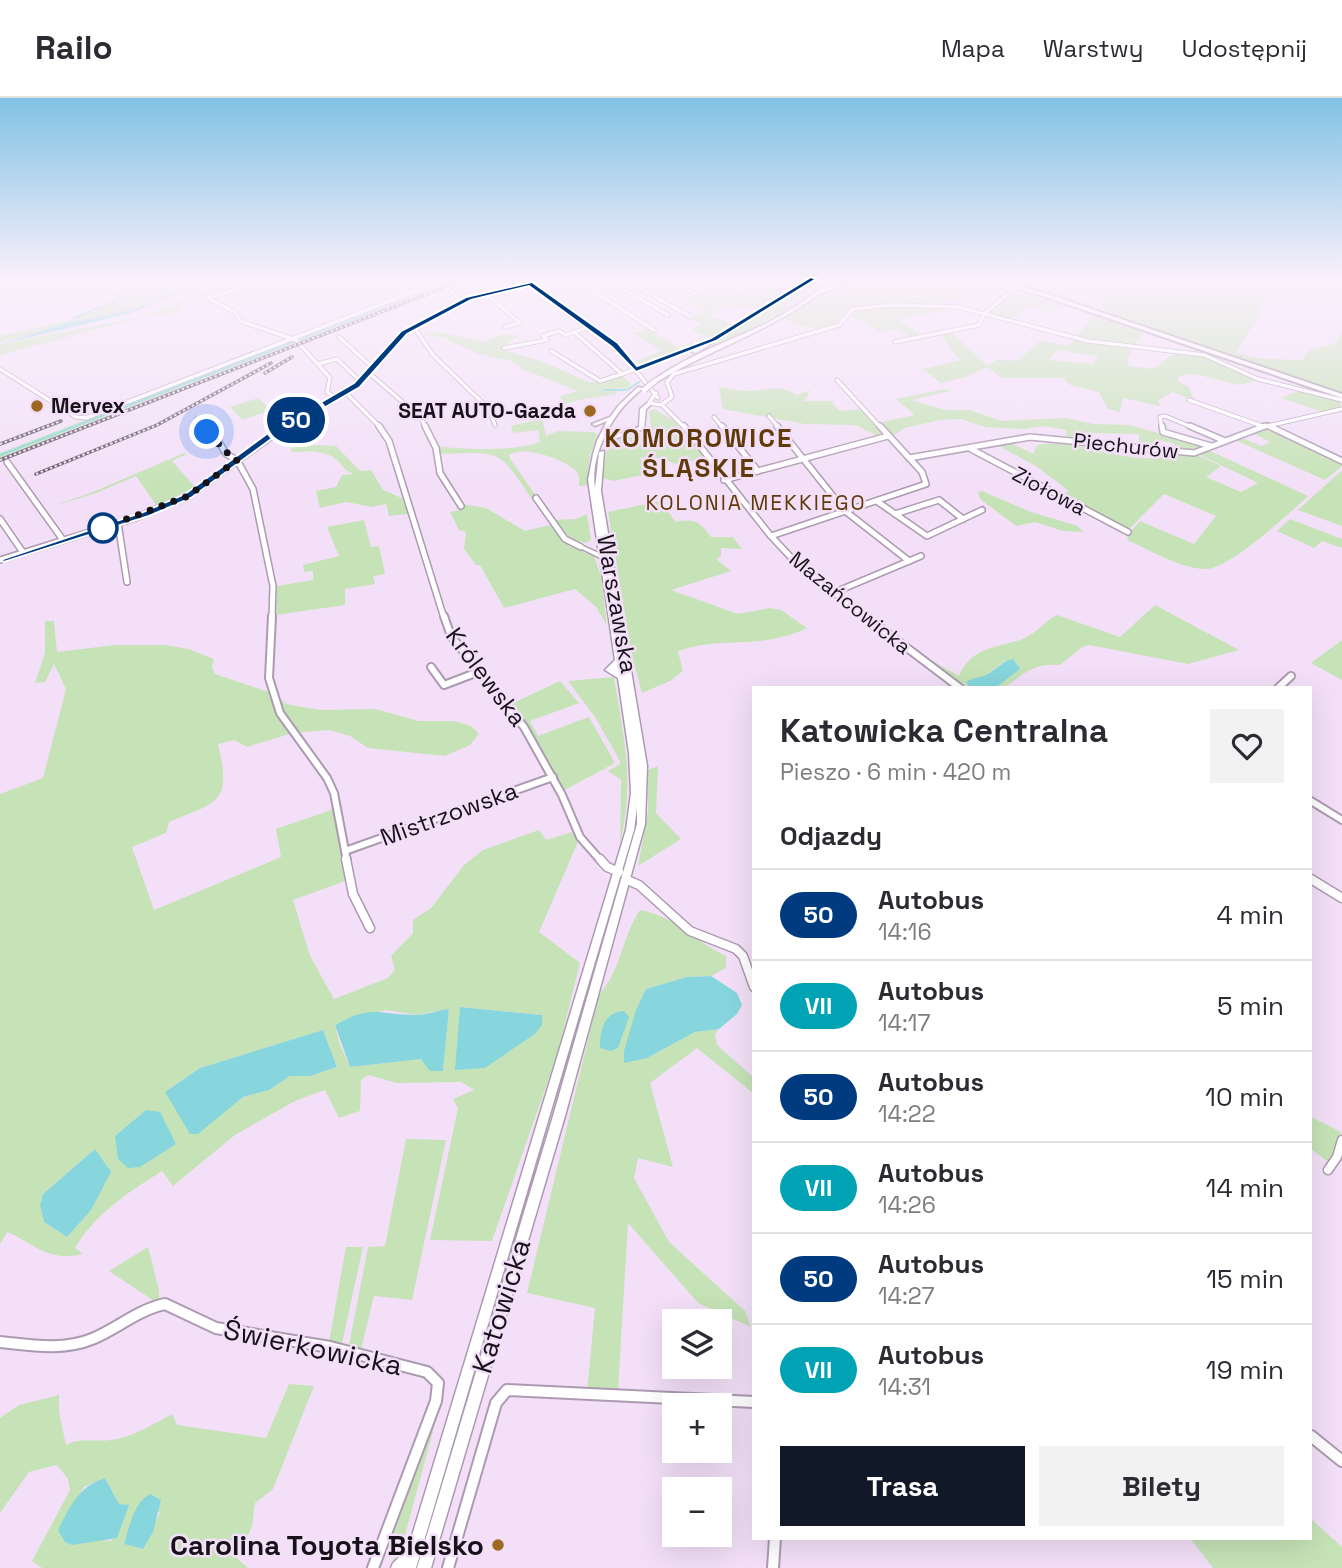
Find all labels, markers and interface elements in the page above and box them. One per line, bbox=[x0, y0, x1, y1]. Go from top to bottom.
text: Railo bbox=[35, 27, 113, 69]
text: Mapa bbox=[941, 33, 1005, 64]
text: Warstwy bbox=[1043, 33, 1144, 64]
text: Udostępnij bbox=[1182, 33, 1307, 64]
place label: Mervex bbox=[51, 392, 125, 419]
line badge: 50 bbox=[264, 397, 328, 443]
place label: SEAT AUTO-Gazda bbox=[398, 397, 576, 424]
marker: Mervex bbox=[29, 398, 45, 414]
marker: SEAT AUTO-Gazda bbox=[582, 403, 598, 419]
text: 50 bbox=[281, 404, 311, 435]
your location bbox=[189, 414, 224, 449]
district label: KOMOROWICE ŚLĄSKIE bbox=[605, 421, 793, 485]
street label: Piechurów bbox=[1072, 427, 1180, 464]
street label: Ziołowa bbox=[1008, 460, 1091, 521]
district label: KOLONIA MEKKIEGO bbox=[645, 489, 867, 516]
unlabelled marker bbox=[88, 513, 118, 543]
street label: Warszawska bbox=[590, 532, 645, 676]
street label: Mazańcowicka bbox=[784, 545, 917, 660]
street label: Królewska bbox=[439, 621, 534, 733]
button: heart bbox=[1210, 709, 1284, 783]
text: Katowicka Centralna bbox=[780, 710, 1108, 752]
text: Pieszo · 6 min · 420 m bbox=[780, 757, 1011, 787]
street label: Mistrzowska bbox=[376, 774, 522, 853]
text: Odjazdy bbox=[780, 819, 882, 853]
text: Autobus bbox=[878, 883, 984, 917]
text: 4 min bbox=[1216, 898, 1284, 932]
text: 50 bbox=[804, 899, 833, 930]
text: 14:16 bbox=[878, 917, 932, 947]
text: Autobus bbox=[878, 974, 984, 1008]
text: 5 min bbox=[1217, 989, 1284, 1023]
text: VII bbox=[805, 990, 832, 1021]
text: 14:17 bbox=[878, 1008, 930, 1038]
text: Autobus bbox=[878, 1065, 984, 1099]
text: 10 min bbox=[1205, 1080, 1284, 1114]
text: 50 bbox=[804, 1081, 833, 1112]
text: 14:22 bbox=[878, 1099, 936, 1129]
text: Autobus bbox=[878, 1156, 984, 1190]
text: 14 min bbox=[1206, 1171, 1284, 1205]
text: VII bbox=[805, 1172, 832, 1203]
text: 14:26 bbox=[878, 1190, 936, 1220]
street label: Katowicka bbox=[464, 1234, 538, 1378]
text: Autobus bbox=[878, 1247, 984, 1281]
text: 15 min bbox=[1206, 1262, 1284, 1296]
text: 50 bbox=[804, 1263, 833, 1294]
text: 14:27 bbox=[878, 1281, 934, 1311]
map controls bbox=[662, 1309, 732, 1547]
button: layers bbox=[662, 1309, 732, 1379]
street label: Świerkowicka bbox=[220, 1310, 406, 1384]
text: Autobus bbox=[878, 1338, 984, 1372]
text: 19 min bbox=[1206, 1353, 1284, 1387]
text: VII bbox=[805, 1354, 832, 1385]
text: 14:31 bbox=[878, 1372, 931, 1402]
button: + bbox=[662, 1393, 732, 1463]
button: Trasa bbox=[780, 1446, 1025, 1526]
button: Bilety bbox=[1039, 1446, 1284, 1526]
button: − bbox=[662, 1477, 732, 1547]
place label: Carolina Toyota Bielsko bbox=[170, 1527, 484, 1563]
marker: Carolina Toyota Bielsko bbox=[490, 1537, 506, 1553]

